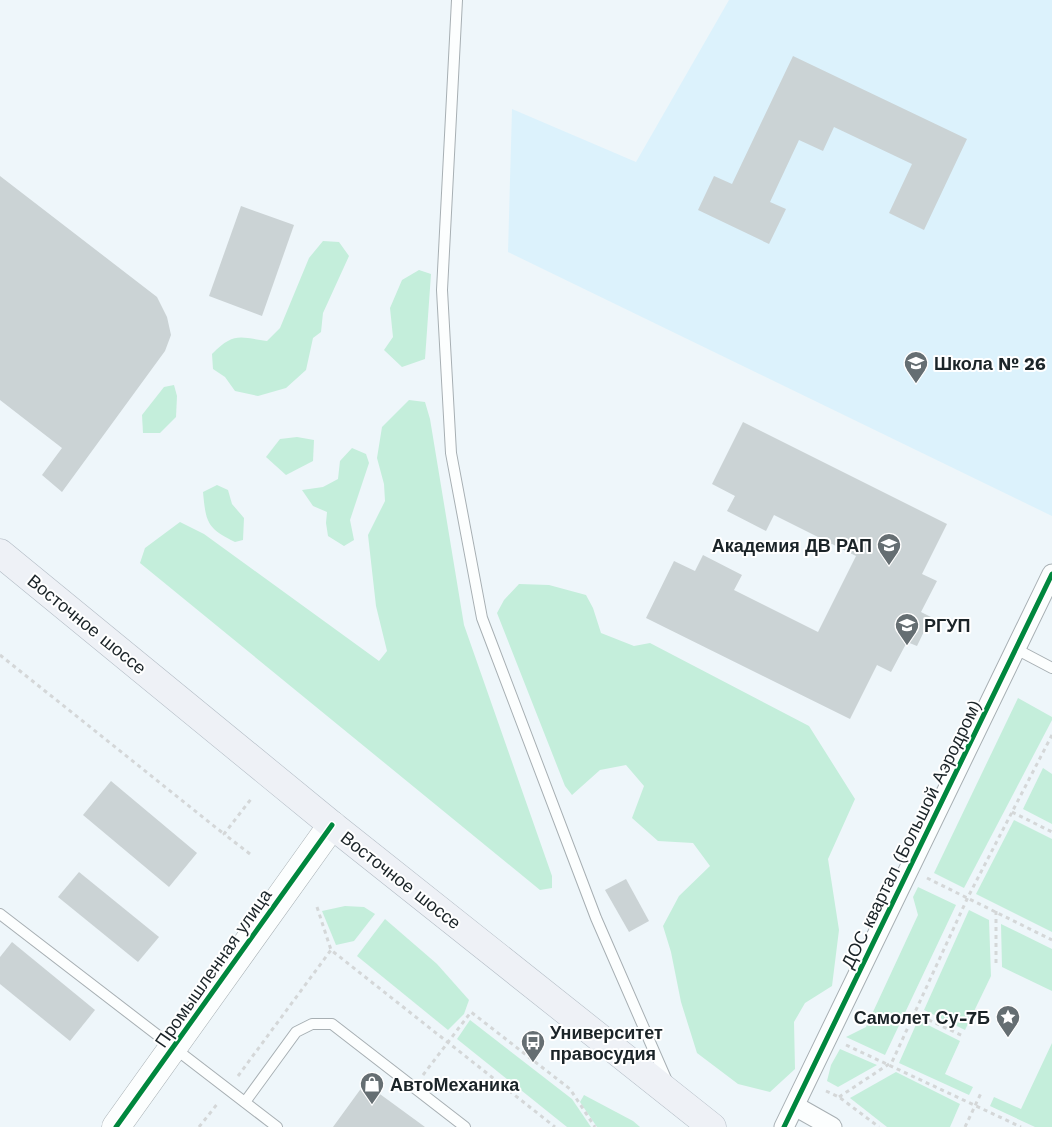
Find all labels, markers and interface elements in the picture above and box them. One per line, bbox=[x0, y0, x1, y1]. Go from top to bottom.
school or university icon: Школа № 26 bbox=[903, 350, 929, 384]
place label: Школа № 26 bbox=[934, 353, 1046, 374]
school or university icon: Академия ДВ РАП bbox=[876, 532, 902, 566]
place label: Академия ДВ РАП bbox=[712, 535, 872, 556]
street label: Восточное шоссе bbox=[23, 570, 151, 678]
school or university icon: РГУП bbox=[894, 612, 920, 646]
place label: РГУП bbox=[924, 615, 970, 636]
street label: ДОС квартал (Большой Аэродром) bbox=[837, 697, 985, 971]
street label: Восточное шоссе bbox=[337, 827, 465, 933]
street label: Промышленная улица bbox=[150, 884, 276, 1051]
place icon: Самолет Су-7Б bbox=[995, 1004, 1021, 1038]
place label: Самолет Су-7Б bbox=[854, 1007, 990, 1028]
place label: Университет правосудия bbox=[550, 1022, 663, 1064]
bus stop icon: Университет правосудия bbox=[520, 1029, 546, 1063]
shop icon: АвтоМеханика bbox=[359, 1071, 385, 1105]
place label: АвтоМеханика bbox=[390, 1074, 520, 1095]

